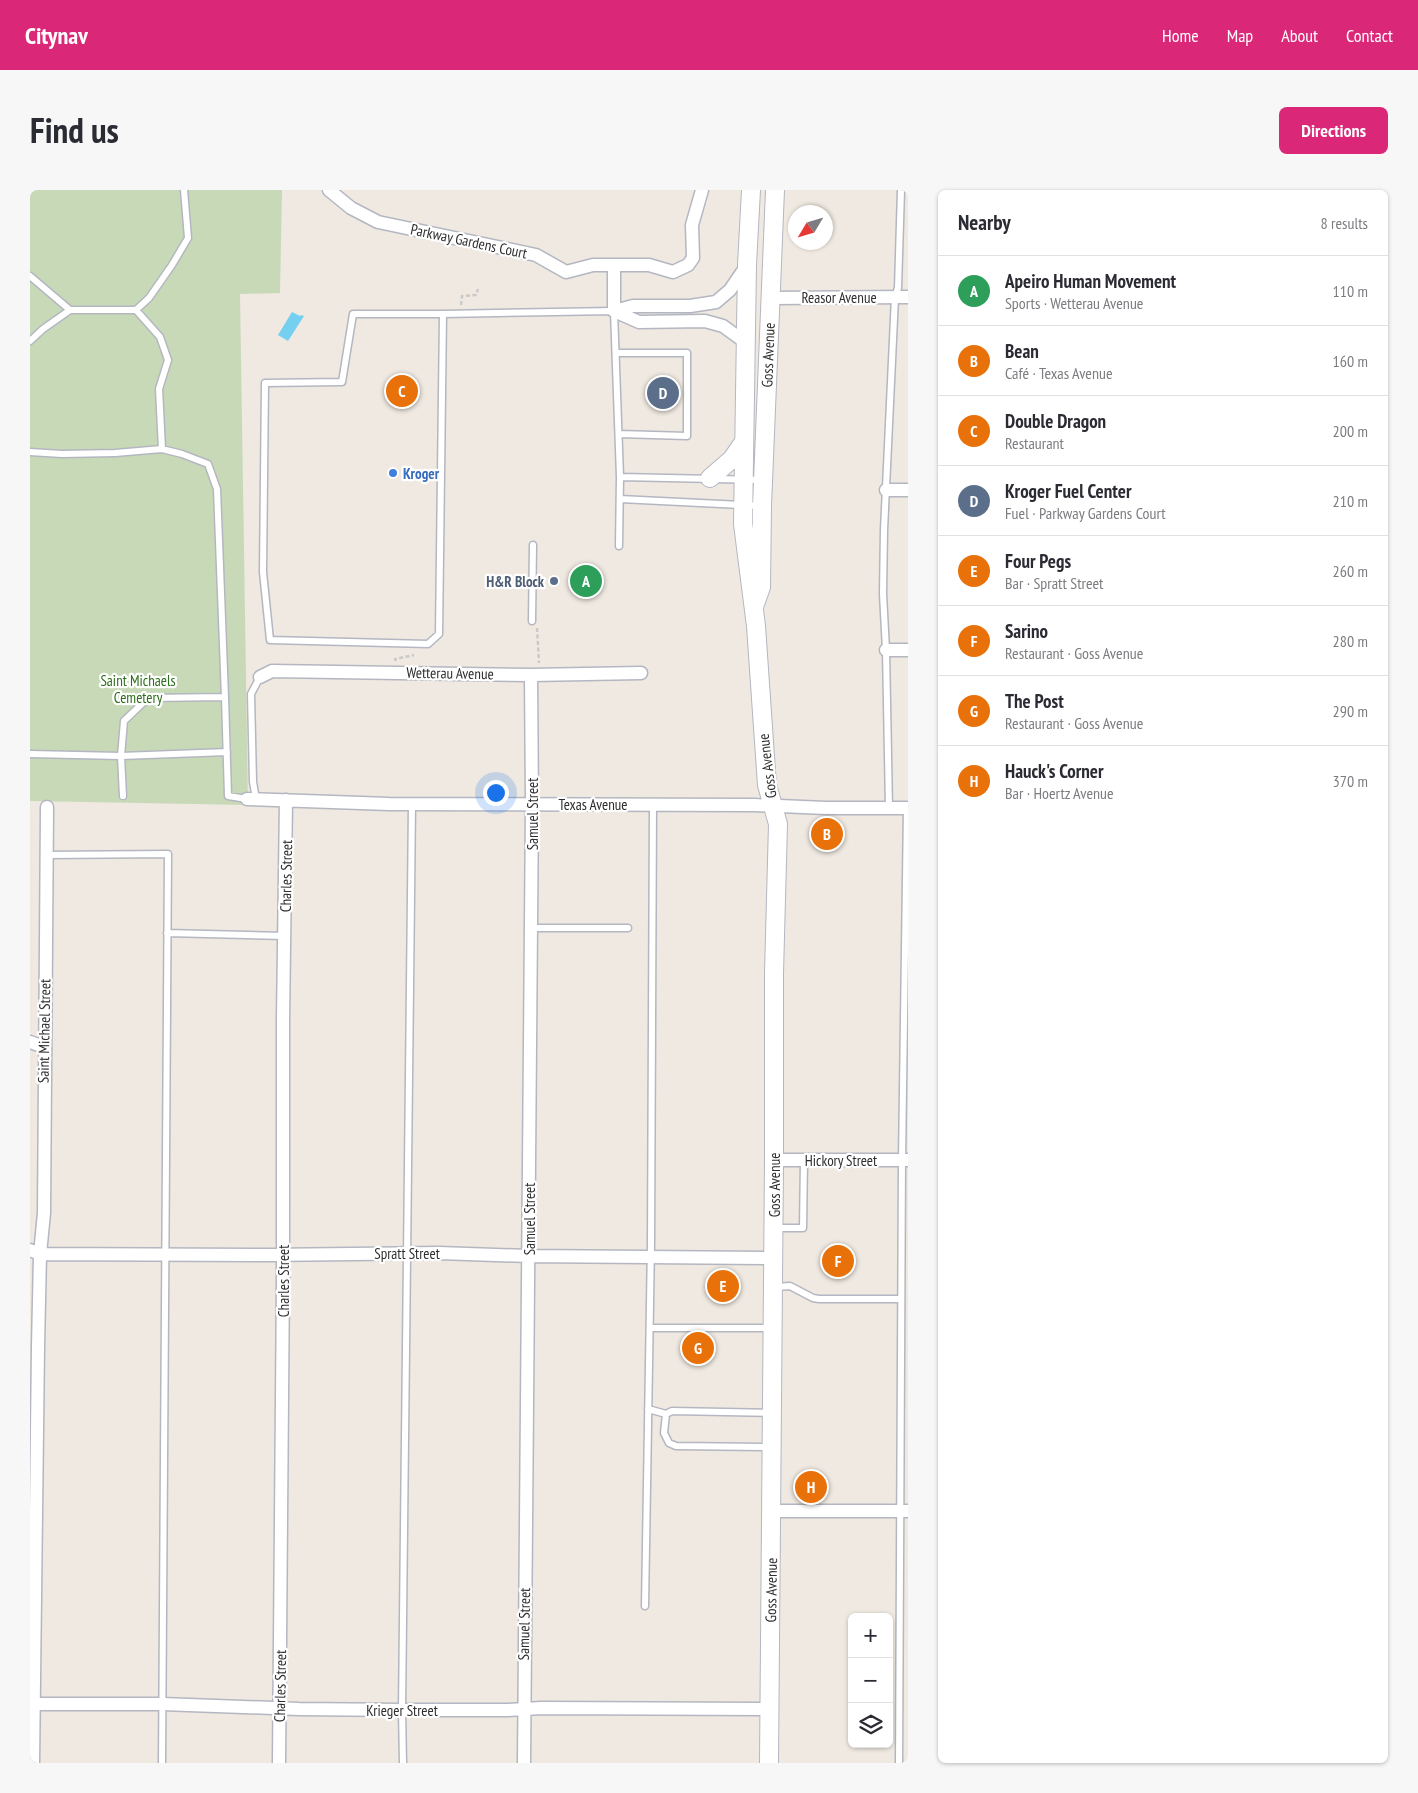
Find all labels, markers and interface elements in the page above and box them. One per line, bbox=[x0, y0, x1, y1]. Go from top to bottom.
text: Citynav bbox=[25, 20, 88, 51]
text: Home bbox=[1162, 24, 1199, 47]
text: Map bbox=[1227, 24, 1253, 47]
text: About bbox=[1281, 24, 1318, 47]
text: Contact bbox=[1346, 24, 1393, 47]
text: Find us bbox=[30, 107, 119, 153]
button: Directions bbox=[1279, 107, 1388, 154]
north arrow bbox=[788, 205, 833, 250]
text: Nearby bbox=[958, 209, 1011, 236]
text: 8 results bbox=[1321, 213, 1368, 233]
street label: Parkway Gardens Court bbox=[409, 219, 529, 263]
text: Apeiro Human Movement bbox=[1005, 269, 1176, 293]
text: A bbox=[970, 281, 978, 301]
text: 110 m bbox=[1333, 281, 1368, 301]
street label: Reasor Avenue bbox=[801, 288, 877, 307]
text: Sports · Wetterau Avenue bbox=[1005, 293, 1143, 313]
street label: Goss Avenue bbox=[757, 322, 779, 388]
text: Bean bbox=[1005, 339, 1039, 363]
text: B bbox=[970, 351, 978, 371]
text: 160 m bbox=[1333, 351, 1368, 371]
text: Café · Texas Avenue bbox=[1005, 363, 1113, 383]
pin: C bbox=[386, 372, 418, 410]
pin: D bbox=[647, 374, 679, 412]
text: Double Dragon bbox=[1005, 409, 1106, 433]
text: C bbox=[970, 421, 978, 441]
text: 200 m bbox=[1333, 421, 1368, 441]
text: Restaurant bbox=[1005, 433, 1064, 453]
place label: Kroger bbox=[403, 464, 440, 483]
marker: Kroger bbox=[387, 467, 399, 479]
text: Kroger Fuel Center bbox=[1005, 479, 1132, 503]
text: D bbox=[970, 491, 978, 511]
text: 210 m bbox=[1333, 491, 1368, 511]
text: Fuel · Parkway Gardens Court bbox=[1005, 503, 1166, 523]
text: Four Pegs bbox=[1005, 549, 1071, 573]
text: E bbox=[971, 561, 977, 581]
text: 260 m bbox=[1333, 561, 1368, 581]
pin: A bbox=[570, 562, 602, 600]
place label: H&R Block bbox=[486, 572, 545, 591]
text: Bar · Spratt Street bbox=[1005, 573, 1103, 593]
marker: H&R Block bbox=[548, 575, 560, 587]
text: Sarino bbox=[1005, 619, 1048, 643]
text: F bbox=[971, 631, 977, 651]
text: 280 m bbox=[1333, 631, 1368, 651]
text: Restaurant · Goss Avenue bbox=[1005, 643, 1143, 663]
street label: Wetterau Avenue bbox=[406, 663, 494, 683]
park label: Saint Michaels Cemetery bbox=[100, 671, 176, 707]
text: The Post bbox=[1005, 689, 1064, 713]
text: G bbox=[970, 701, 978, 721]
text: 290 m bbox=[1333, 701, 1368, 721]
text: Restaurant · Goss Avenue bbox=[1005, 713, 1143, 733]
street label: Goss Avenue bbox=[754, 733, 780, 799]
text: Hauck's Corner bbox=[1005, 759, 1104, 783]
text: H bbox=[970, 771, 978, 791]
text: 370 m bbox=[1333, 771, 1368, 791]
street label: Samuel Street bbox=[523, 778, 542, 850]
your location bbox=[483, 780, 509, 806]
text: Bar · Hoertz Avenue bbox=[1005, 783, 1114, 803]
street label: Texas Avenue bbox=[558, 795, 628, 814]
pin: B bbox=[811, 815, 843, 853]
street label: Charles Street bbox=[276, 840, 296, 912]
street label: Saint Michael Street bbox=[34, 979, 54, 1083]
street label: Hickory Street bbox=[805, 1151, 877, 1170]
street label: Goss Avenue bbox=[765, 1153, 784, 1217]
street label: Samuel Street bbox=[520, 1183, 539, 1255]
pin: F bbox=[822, 1242, 854, 1280]
street label: Spratt Street bbox=[374, 1244, 440, 1263]
street label: Charles Street bbox=[274, 1245, 293, 1317]
pin: E bbox=[707, 1267, 739, 1305]
pin: G bbox=[682, 1329, 714, 1367]
pin: H bbox=[795, 1468, 827, 1506]
street label: Goss Avenue bbox=[761, 1557, 781, 1623]
street label: Samuel Street bbox=[514, 1588, 534, 1660]
map controls bbox=[848, 1613, 893, 1748]
button: + bbox=[848, 1613, 893, 1658]
street label: Charles Street bbox=[270, 1650, 290, 1722]
button: − bbox=[848, 1658, 893, 1703]
street label: Krieger Street bbox=[366, 1701, 438, 1720]
button: layers bbox=[848, 1703, 893, 1748]

